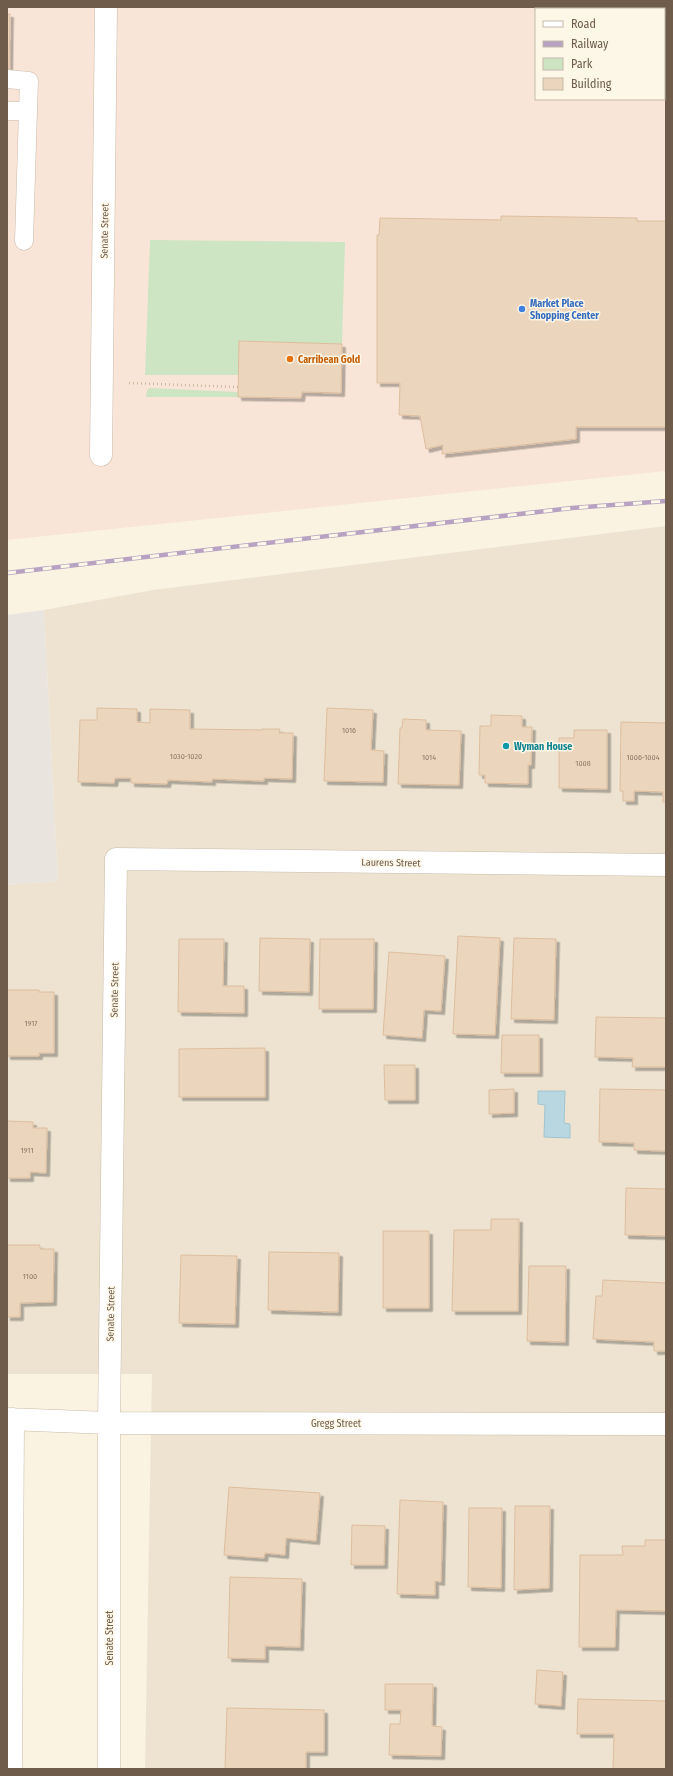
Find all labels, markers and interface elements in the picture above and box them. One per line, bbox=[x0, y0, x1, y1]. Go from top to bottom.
legend bbox=[535, 8, 665, 100]
text: Road bbox=[571, 17, 596, 31]
text: Railway bbox=[571, 37, 609, 51]
text: Park bbox=[571, 57, 593, 71]
text: Building bbox=[571, 77, 612, 91]
street label: Senate Street bbox=[99, 203, 111, 259]
place label: Market Place Shopping Center bbox=[530, 298, 599, 322]
marker: Market Place Shopping Center bbox=[517, 304, 527, 314]
marker: Carribean Gold bbox=[285, 354, 295, 364]
place label: Carribean Gold bbox=[298, 354, 360, 366]
house number: 1016 bbox=[342, 726, 356, 735]
marker: Wyman House bbox=[501, 741, 511, 751]
place label: Wyman House bbox=[514, 741, 572, 753]
house number: 1030-1020 bbox=[170, 752, 202, 761]
house number: 1014 bbox=[422, 753, 436, 762]
house number: 1006-1004 bbox=[626, 753, 660, 762]
house number: 1008 bbox=[575, 759, 591, 768]
street label: Laurens Street bbox=[361, 856, 421, 870]
street label: Senate Street bbox=[109, 962, 121, 1018]
house number: 1917 bbox=[24, 1019, 38, 1028]
house number: 1911 bbox=[21, 1146, 34, 1155]
house number: 1100 bbox=[23, 1272, 37, 1281]
street label: Senate Street bbox=[105, 1286, 117, 1342]
street label: Gregg Street bbox=[311, 1418, 362, 1430]
street label: Senate Street bbox=[104, 1610, 116, 1666]

